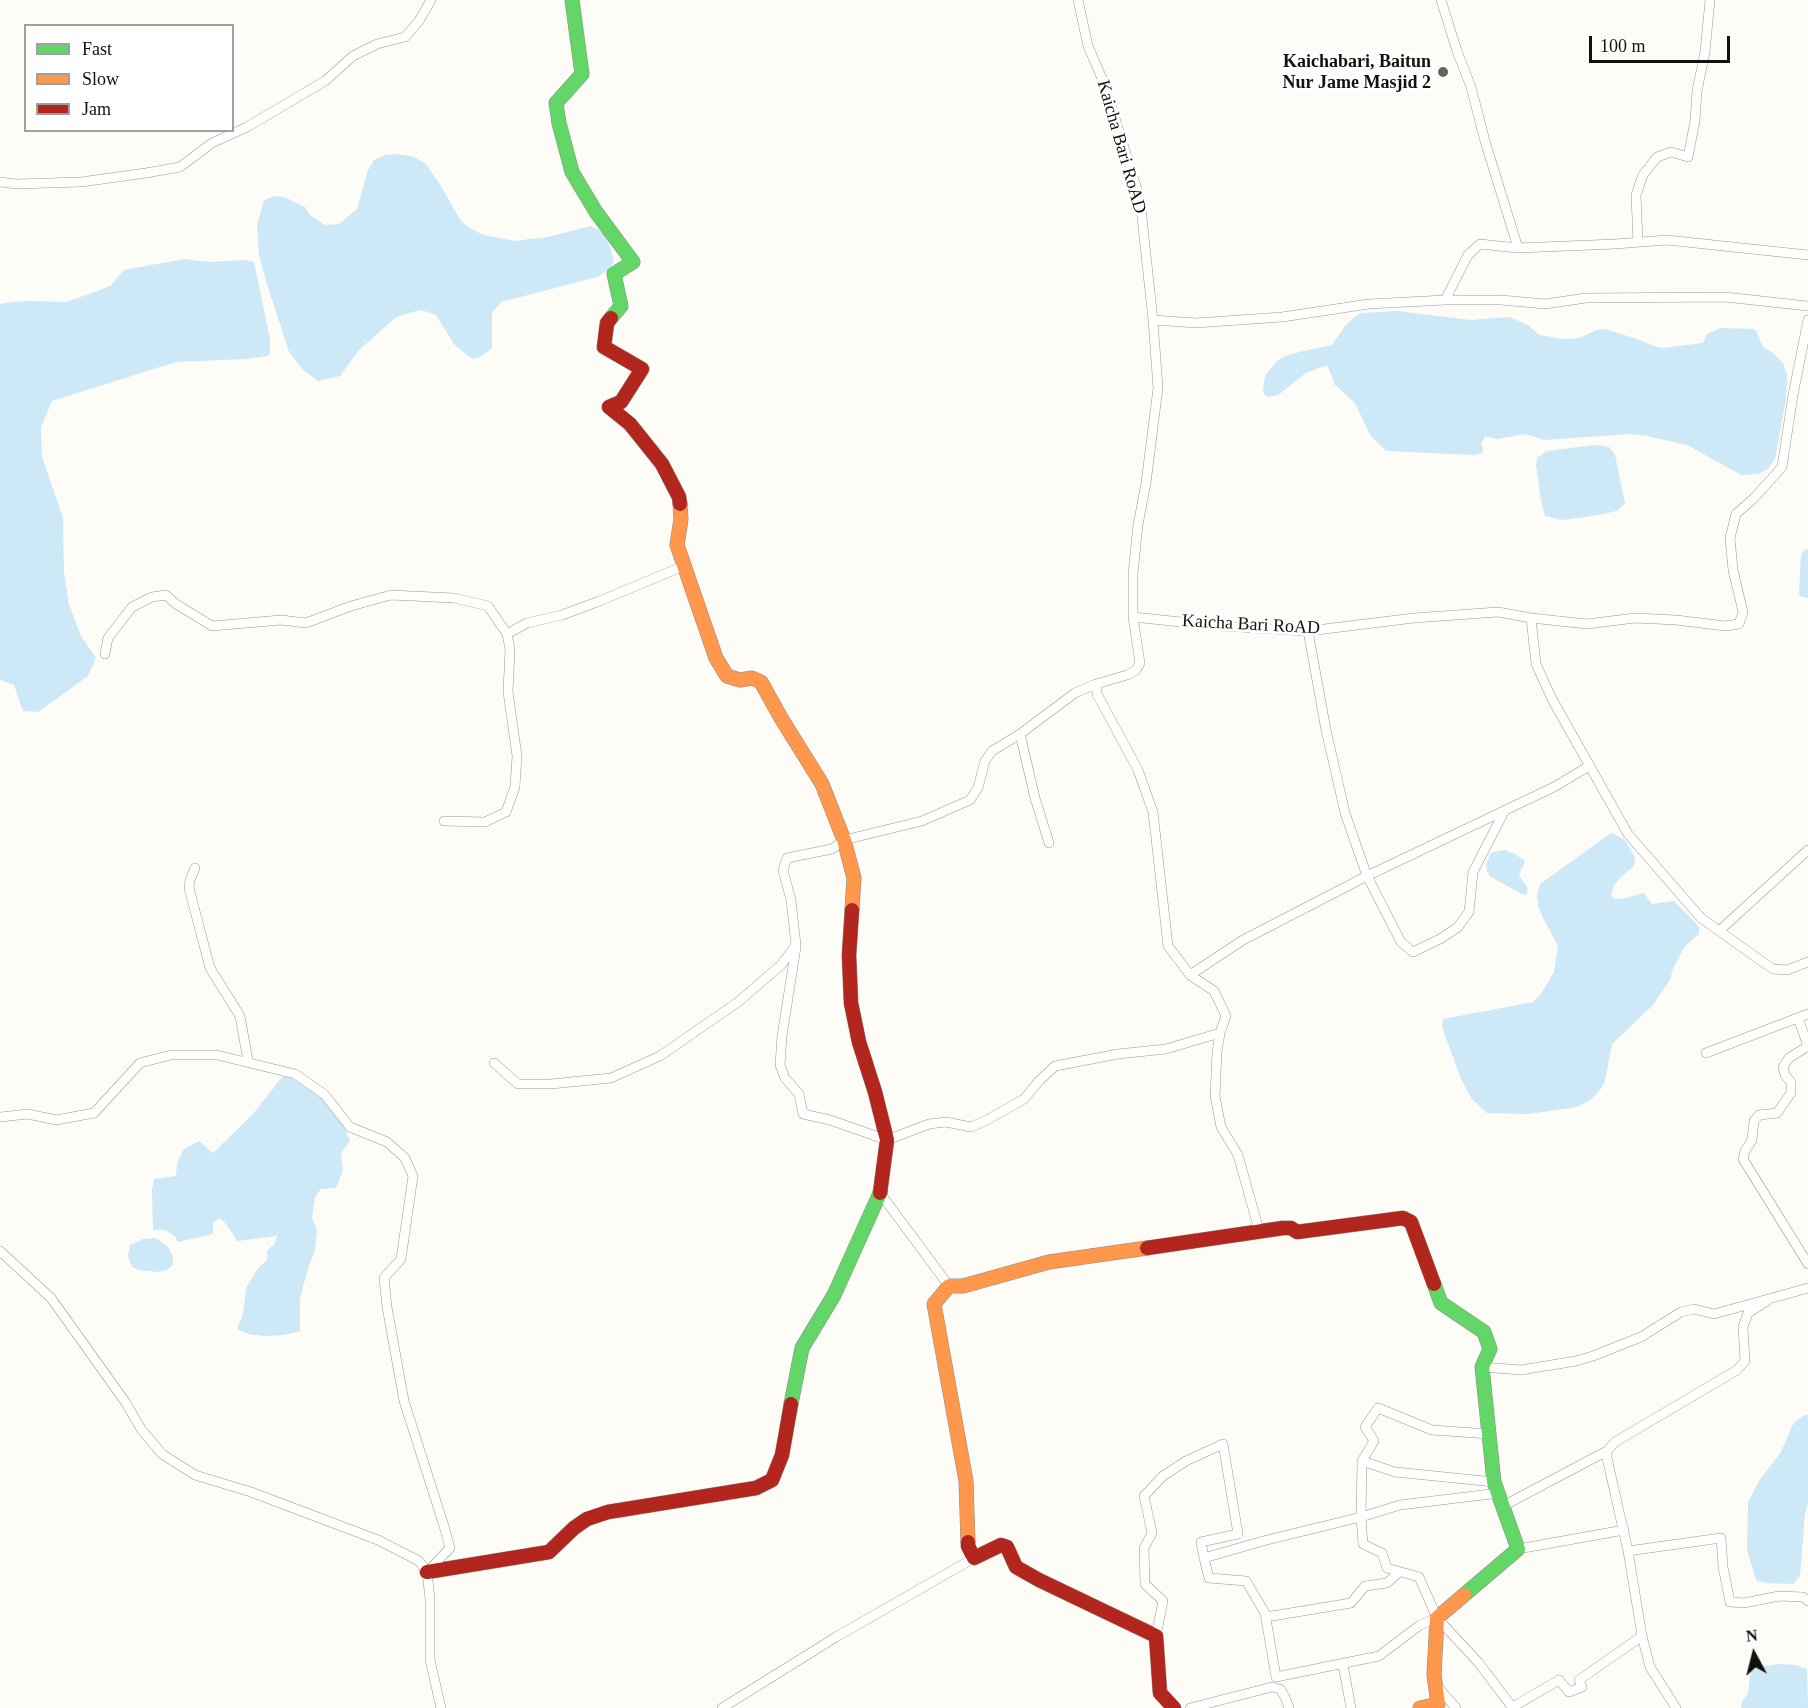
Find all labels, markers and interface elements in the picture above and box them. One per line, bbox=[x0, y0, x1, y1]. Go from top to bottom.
legend bbox=[24, 24, 234, 132]
scale bar bbox=[1592, 24, 1733, 62]
text: 100 m bbox=[1600, 36, 1646, 56]
text: Fast bbox=[82, 39, 112, 59]
place label: Kaichabari, Baitun Nur Jame Masjid 2 bbox=[1283, 51, 1431, 94]
marker: Kaichabari, Baitun Nur Jame Masjid 2 bbox=[1436, 65, 1450, 79]
text: Slow bbox=[82, 69, 119, 89]
street label: Kaicha Bari RoAD bbox=[1092, 78, 1150, 216]
text: Jam bbox=[82, 99, 111, 119]
street label: Kaicha Bari RoAD bbox=[1182, 611, 1320, 639]
north arrow bbox=[1724, 1624, 1784, 1684]
text: N bbox=[1745, 1626, 1759, 1645]

